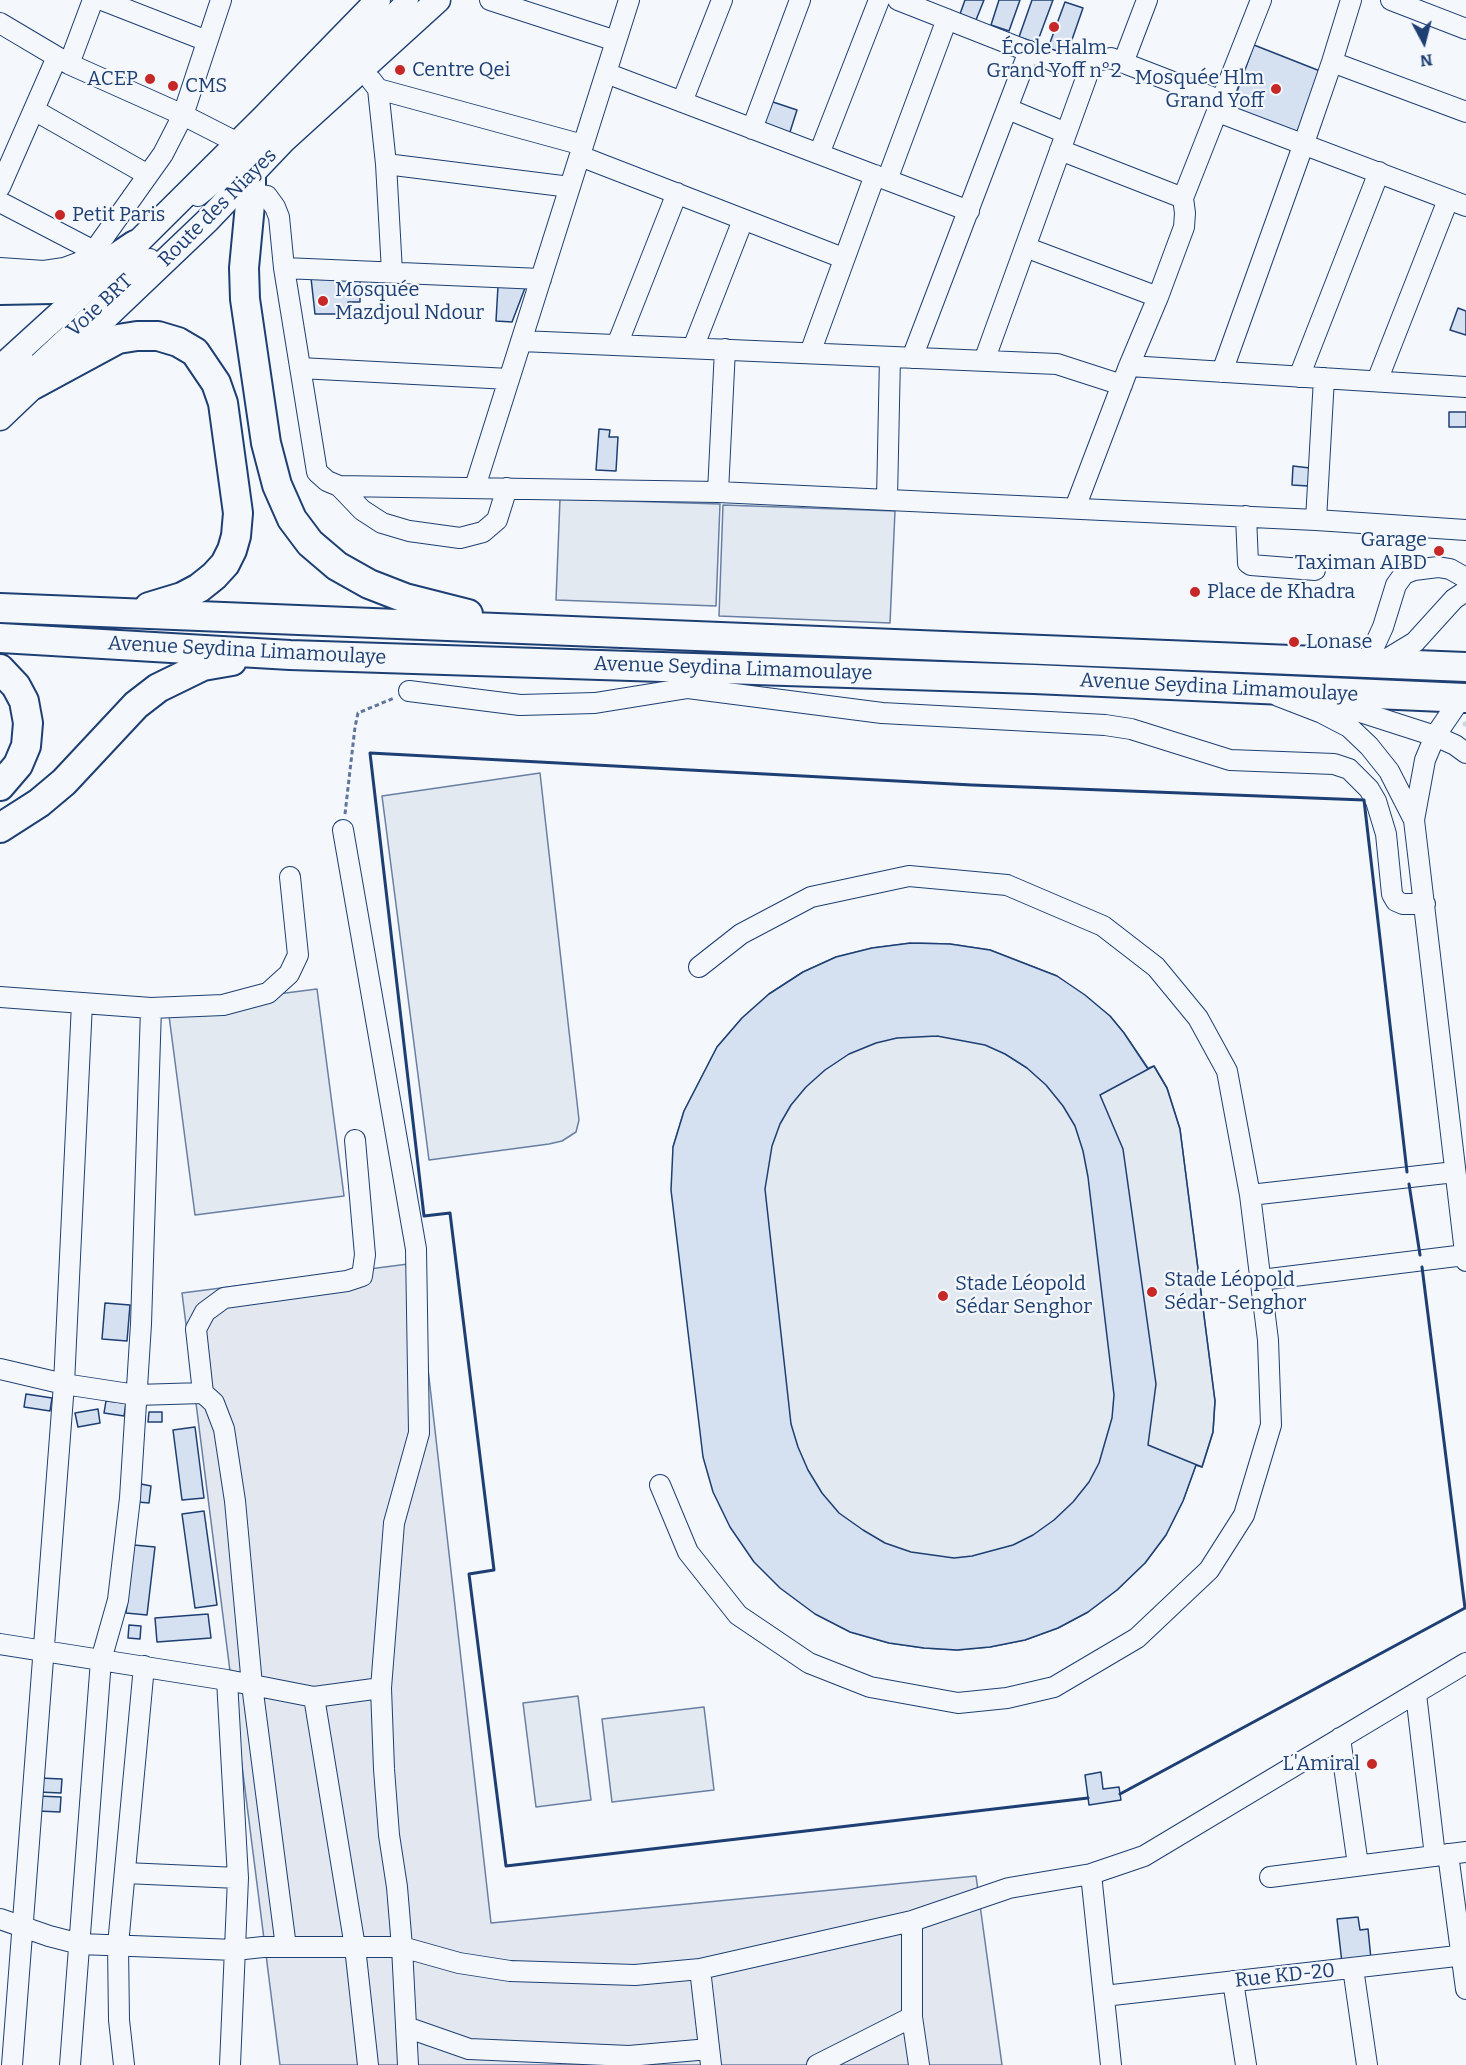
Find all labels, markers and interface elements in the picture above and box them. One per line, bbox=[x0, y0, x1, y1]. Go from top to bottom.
north arrow bbox=[1394, 12, 1454, 72]
marker: École Halm Grand Yoff n°2 bbox=[1047, 20, 1061, 34]
place label: École Halm Grand Yoff n°2 bbox=[986, 36, 1122, 83]
text: N bbox=[1419, 50, 1434, 71]
place label: Centre Qei bbox=[412, 58, 510, 82]
marker: Centre Qei bbox=[393, 63, 407, 77]
place label: Mosquée Hlm Grand Yoff bbox=[1135, 66, 1264, 113]
place label: ACEP bbox=[87, 67, 138, 91]
marker: ACEP bbox=[143, 72, 157, 86]
place label: CMS bbox=[185, 74, 227, 98]
marker: CMS bbox=[166, 79, 180, 93]
marker: Mosquée Hlm Grand Yoff bbox=[1269, 82, 1283, 96]
street label: Route des Niayes bbox=[154, 144, 282, 272]
place label: Petit Paris bbox=[72, 203, 165, 227]
marker: Petit Paris bbox=[53, 208, 67, 222]
street label: Voie BRT bbox=[62, 269, 138, 343]
place label: Mosquée Mazdjoul Ndour bbox=[335, 278, 484, 325]
marker: Mosquée Mazdjoul Ndour bbox=[316, 294, 330, 308]
place label: Garage Taximan AIBD bbox=[1295, 528, 1427, 575]
marker: Garage Taximan AIBD bbox=[1432, 544, 1446, 558]
place label: Place de Khadra bbox=[1207, 580, 1355, 604]
marker: Place de Khadra bbox=[1188, 585, 1202, 599]
place label: Lonase bbox=[1306, 630, 1372, 654]
street label: Avenue Seydina Limamoulaye bbox=[107, 632, 387, 670]
marker: Lonase bbox=[1287, 635, 1301, 649]
street label: Avenue Seydina Limamoulaye bbox=[593, 652, 873, 686]
street label: Avenue Seydina Limamoulaye bbox=[1079, 669, 1359, 707]
place label: Stade Léopold Sédar-Senghor bbox=[1164, 1268, 1306, 1315]
place label: Stade Léopold Sédar Senghor bbox=[955, 1272, 1092, 1319]
marker: Stade Léopold Sédar-Senghor bbox=[1145, 1285, 1159, 1299]
marker: Stade Léopold Sédar Senghor bbox=[936, 1289, 950, 1303]
place label: L'Amiral bbox=[1282, 1752, 1360, 1776]
marker: L'Amiral bbox=[1365, 1757, 1379, 1771]
street label: Rue KD-20 bbox=[1234, 1959, 1336, 1993]

